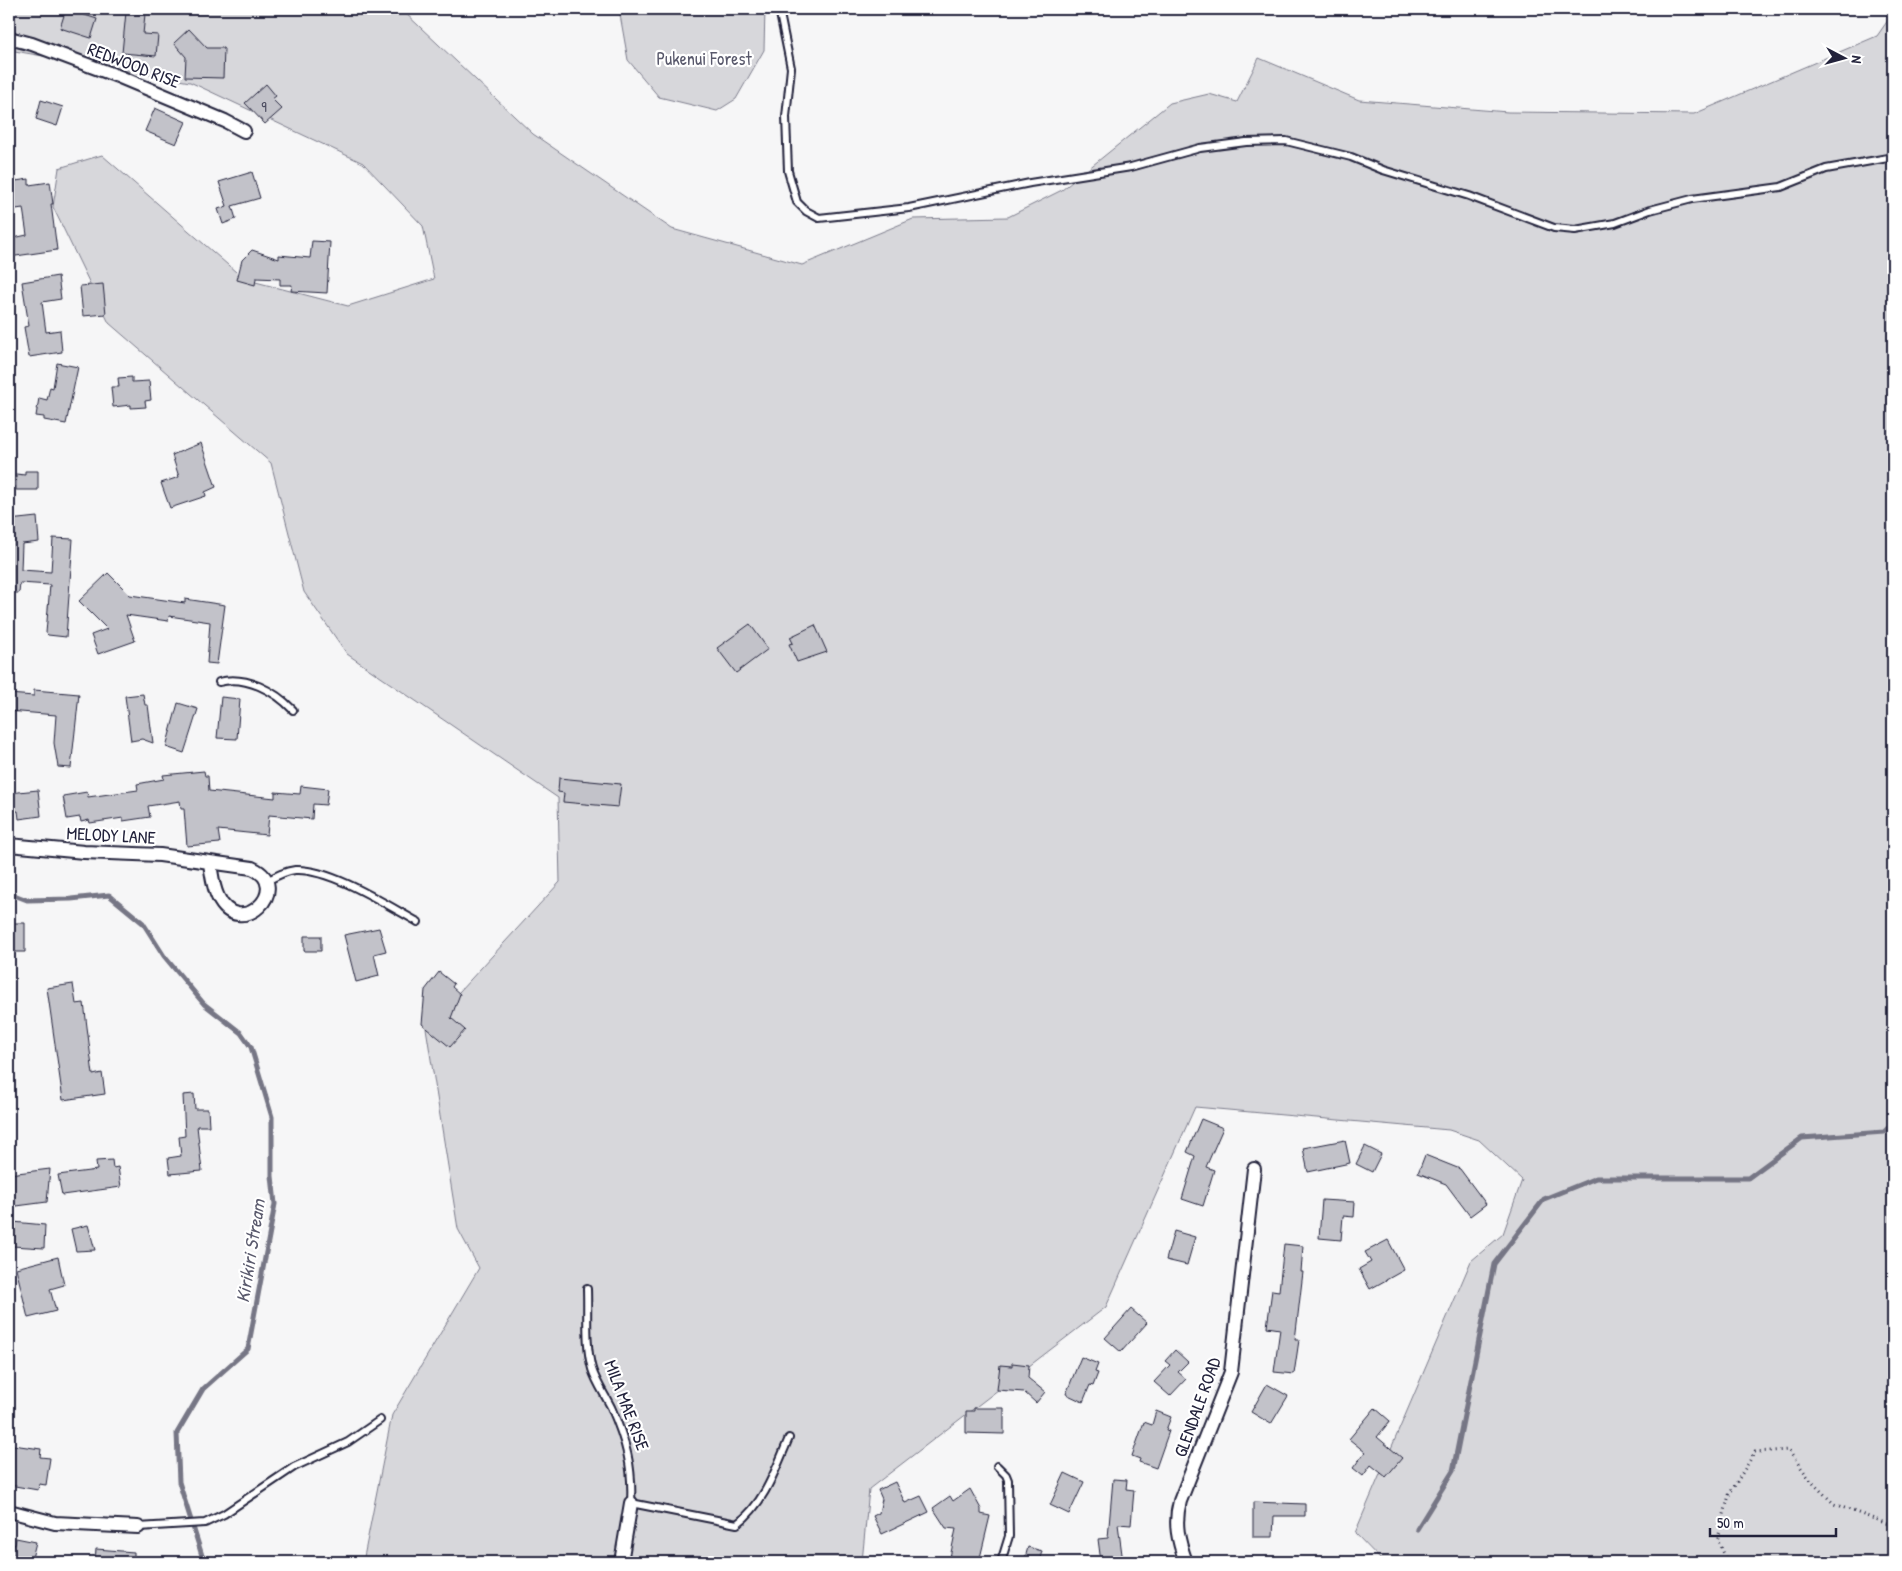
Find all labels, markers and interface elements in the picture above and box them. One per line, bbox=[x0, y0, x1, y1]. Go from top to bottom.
north arrow bbox=[1820, 32, 1870, 82]
street label: REDWOOD RISE bbox=[84, 36, 184, 94]
park label: Pukenui Forest bbox=[656, 46, 752, 71]
text: N bbox=[1848, 55, 1867, 65]
house number: 9 bbox=[261, 96, 267, 117]
street label: MELODY LANE bbox=[66, 820, 156, 850]
water label: Kirikiri Stream bbox=[229, 1196, 271, 1305]
street label: GLENDALE ROAD bbox=[1167, 1353, 1227, 1460]
street label: MILA MAE RISE bbox=[598, 1356, 656, 1454]
scale bar bbox=[1710, 1506, 1836, 1538]
text: 50 m bbox=[1717, 1512, 1744, 1533]

